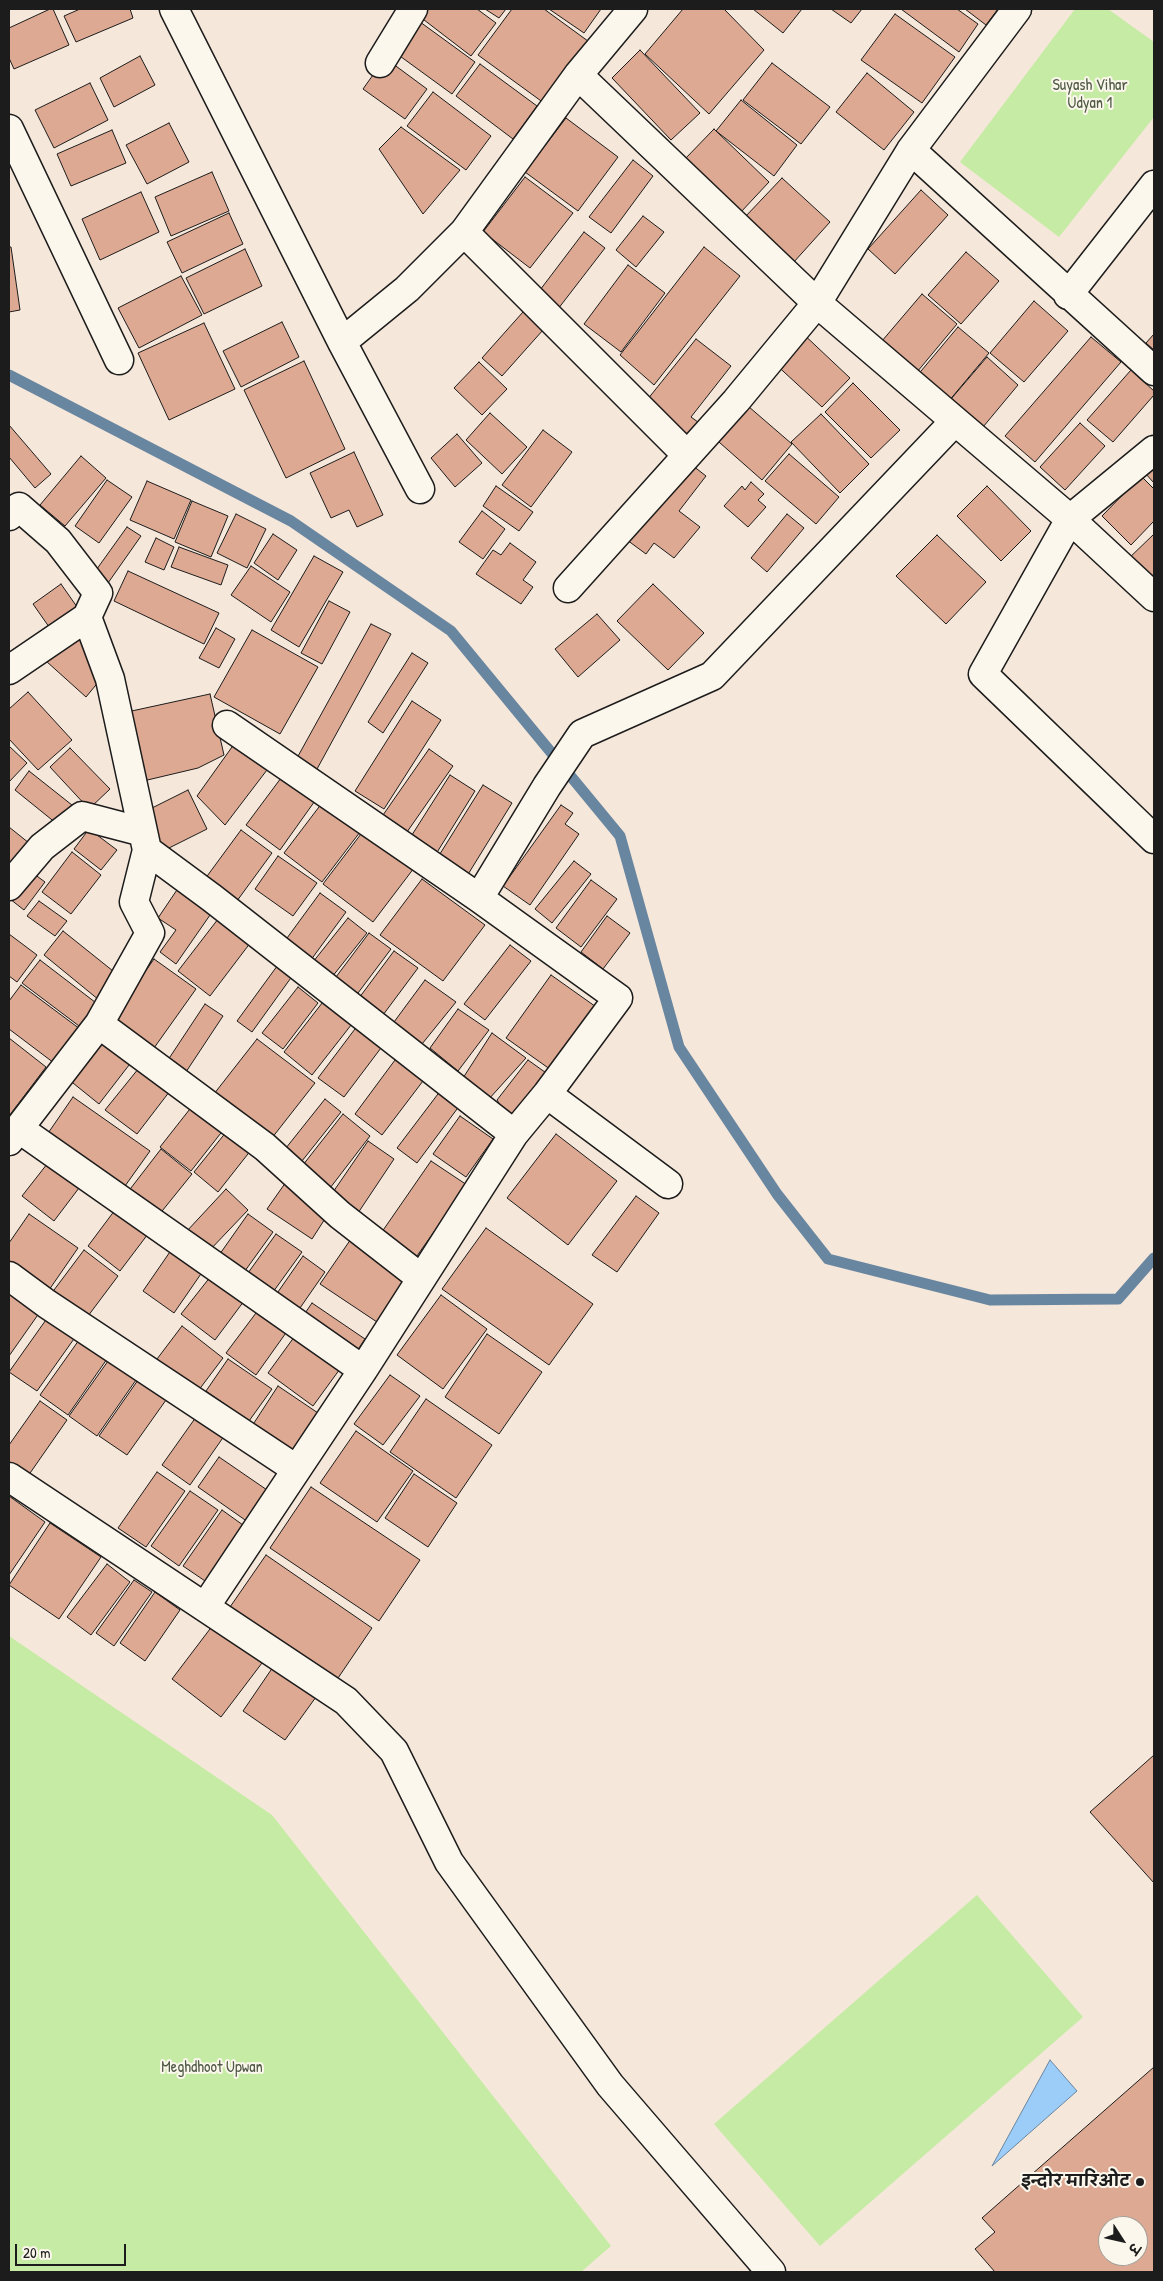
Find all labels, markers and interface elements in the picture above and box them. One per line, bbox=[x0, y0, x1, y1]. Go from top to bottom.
park label: Suyash Vihar Udyan 1 bbox=[1052, 76, 1128, 114]
park label: Meghdhoot Upwan bbox=[161, 2058, 263, 2078]
place label: इन्दोर मारिओट bbox=[1021, 2172, 1130, 2192]
marker: इन्दोर मारिओट bbox=[1134, 2176, 1146, 2188]
north arrow bbox=[1098, 2216, 1148, 2266]
scale bar bbox=[18, 2234, 129, 2266]
text: उ bbox=[1124, 2240, 1145, 2259]
text: 20 m bbox=[23, 2242, 50, 2263]

